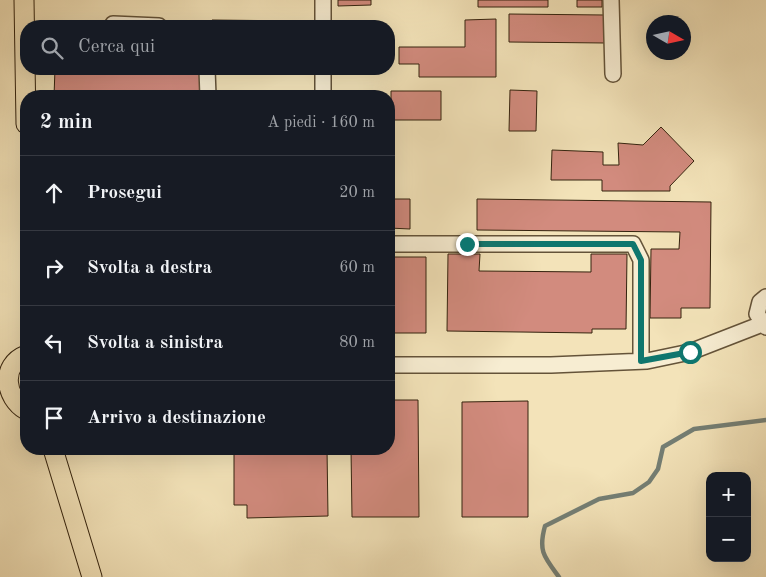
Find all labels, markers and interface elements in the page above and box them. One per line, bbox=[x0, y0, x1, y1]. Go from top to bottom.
north arrow bbox=[646, 15, 691, 60]
search box bbox=[20, 20, 395, 75]
icon: search bbox=[38, 34, 66, 62]
text: Cerca qui bbox=[78, 38, 155, 57]
text: 2 min bbox=[40, 112, 93, 133]
text: A piedi · 160 m bbox=[267, 115, 375, 131]
icon: ahead bbox=[40, 179, 68, 207]
text: Prosegui bbox=[87, 184, 162, 203]
text: 20 m bbox=[339, 185, 375, 201]
route end bbox=[456, 233, 479, 256]
icon: right bbox=[40, 254, 68, 282]
text: Svolta a destra bbox=[87, 259, 212, 278]
text: 60 m bbox=[339, 260, 375, 276]
icon: left bbox=[40, 329, 68, 357]
text: Svolta a sinistra bbox=[87, 334, 223, 353]
text: 80 m bbox=[339, 335, 375, 351]
route start bbox=[679, 341, 702, 364]
icon: arrive bbox=[40, 404, 68, 432]
text: Arrivo a destinazione bbox=[87, 409, 266, 428]
map controls bbox=[706, 472, 751, 562]
button: + bbox=[706, 472, 751, 517]
button: − bbox=[706, 517, 751, 562]

